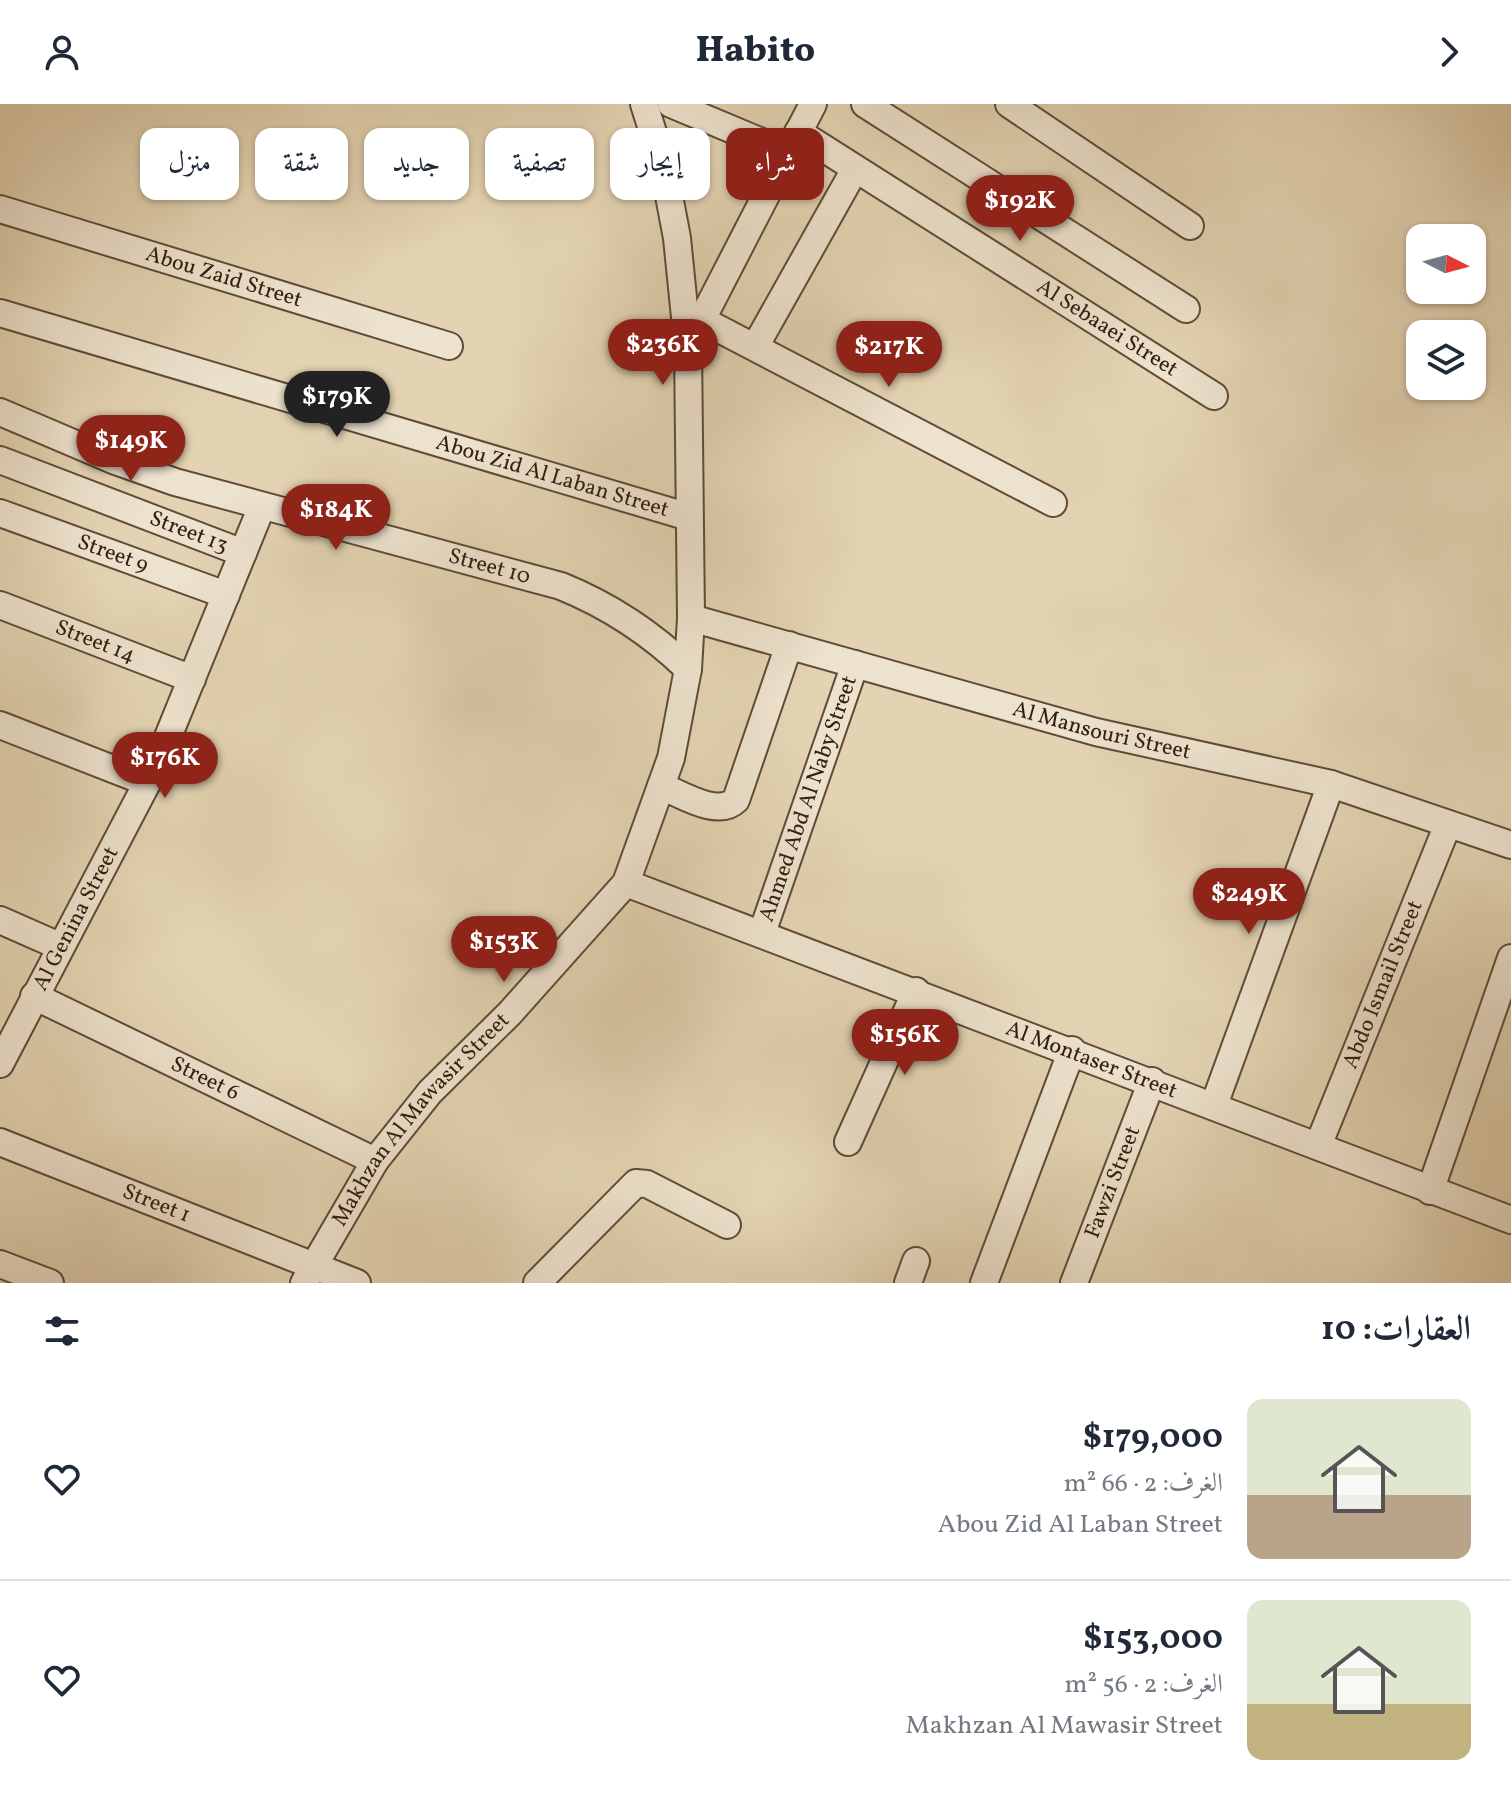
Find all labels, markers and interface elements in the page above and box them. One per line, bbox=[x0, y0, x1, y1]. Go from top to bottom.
text: Habito bbox=[696, 27, 815, 77]
icon: person bbox=[40, 30, 84, 74]
icon: forward bbox=[1427, 30, 1471, 74]
chip: منزل bbox=[140, 128, 239, 200]
chip: شقة bbox=[255, 128, 348, 200]
chip: جديد bbox=[364, 128, 469, 200]
chip: تصفية bbox=[485, 128, 594, 200]
chip: إيجار bbox=[610, 128, 710, 200]
chip: شراء bbox=[726, 128, 824, 200]
pin: $192K bbox=[964, 175, 1076, 243]
text: $192K bbox=[984, 183, 1056, 219]
north arrow bbox=[1406, 224, 1486, 304]
map controls bbox=[1406, 224, 1486, 400]
street label: Abou Zaid Street bbox=[142, 239, 306, 316]
street label: Al Sebaaei Street bbox=[1030, 272, 1184, 385]
pin: $236K bbox=[607, 319, 719, 387]
button: layers bbox=[1406, 320, 1486, 400]
pin: $217K bbox=[833, 321, 945, 389]
text: $236K bbox=[626, 327, 700, 363]
text: $217K bbox=[854, 329, 924, 365]
pin: $179K bbox=[281, 371, 393, 439]
text: $179K bbox=[302, 379, 372, 415]
pin: $149K bbox=[75, 415, 187, 483]
text: $149K bbox=[94, 423, 168, 459]
street label: Abou Zid Al Laban Street bbox=[432, 427, 673, 526]
pin: $184K bbox=[280, 484, 392, 552]
text: $184K bbox=[299, 492, 373, 528]
street label: Street 13 bbox=[145, 503, 232, 561]
street label: Street 9 bbox=[73, 527, 153, 581]
street label: Street 10 bbox=[445, 541, 534, 593]
street label: Street 14 bbox=[50, 612, 140, 671]
street label: Ahmed Abd Al Naby Street bbox=[751, 671, 865, 926]
street label: Al Mansouri Street bbox=[1009, 694, 1194, 768]
pin: $176K bbox=[109, 732, 221, 800]
text: $176K bbox=[130, 740, 200, 776]
street label: Al Genina Street bbox=[25, 841, 127, 996]
pin: $249K bbox=[1193, 868, 1305, 936]
text: $249K bbox=[1211, 876, 1287, 912]
street label: Abdo Ismail Street bbox=[1335, 896, 1431, 1073]
pin: $153K bbox=[448, 916, 560, 984]
text: $153K bbox=[469, 924, 539, 960]
street label: Makhzan Al Mawasir Street bbox=[325, 1006, 517, 1232]
pin: $156K bbox=[849, 1009, 961, 1077]
street label: Al Montaser Street bbox=[1001, 1013, 1182, 1107]
text: $156K bbox=[870, 1017, 940, 1053]
street label: Street 6 bbox=[165, 1049, 245, 1109]
street label: Fawzi Street bbox=[1077, 1121, 1149, 1243]
street label: Street 1 bbox=[118, 1176, 195, 1231]
text: العقارات: 10 bbox=[1321, 1307, 1471, 1354]
icon: filters bbox=[40, 1309, 84, 1353]
text: $179,000 bbox=[1083, 1415, 1223, 1462]
icon: home bbox=[1311, 1431, 1407, 1527]
icon: heart bbox=[40, 1457, 84, 1501]
text: الغرف: 2 · 66 m² bbox=[1064, 1466, 1223, 1502]
text: Abou Zid Al Laban Street bbox=[938, 1507, 1223, 1543]
text: $153,000 bbox=[1083, 1616, 1223, 1663]
icon: home bbox=[1311, 1632, 1407, 1728]
icon: heart bbox=[40, 1658, 84, 1702]
text: الغرف: 2 · 56 m² bbox=[1064, 1667, 1223, 1703]
text: Makhzan Al Mawasir Street bbox=[906, 1708, 1223, 1744]

